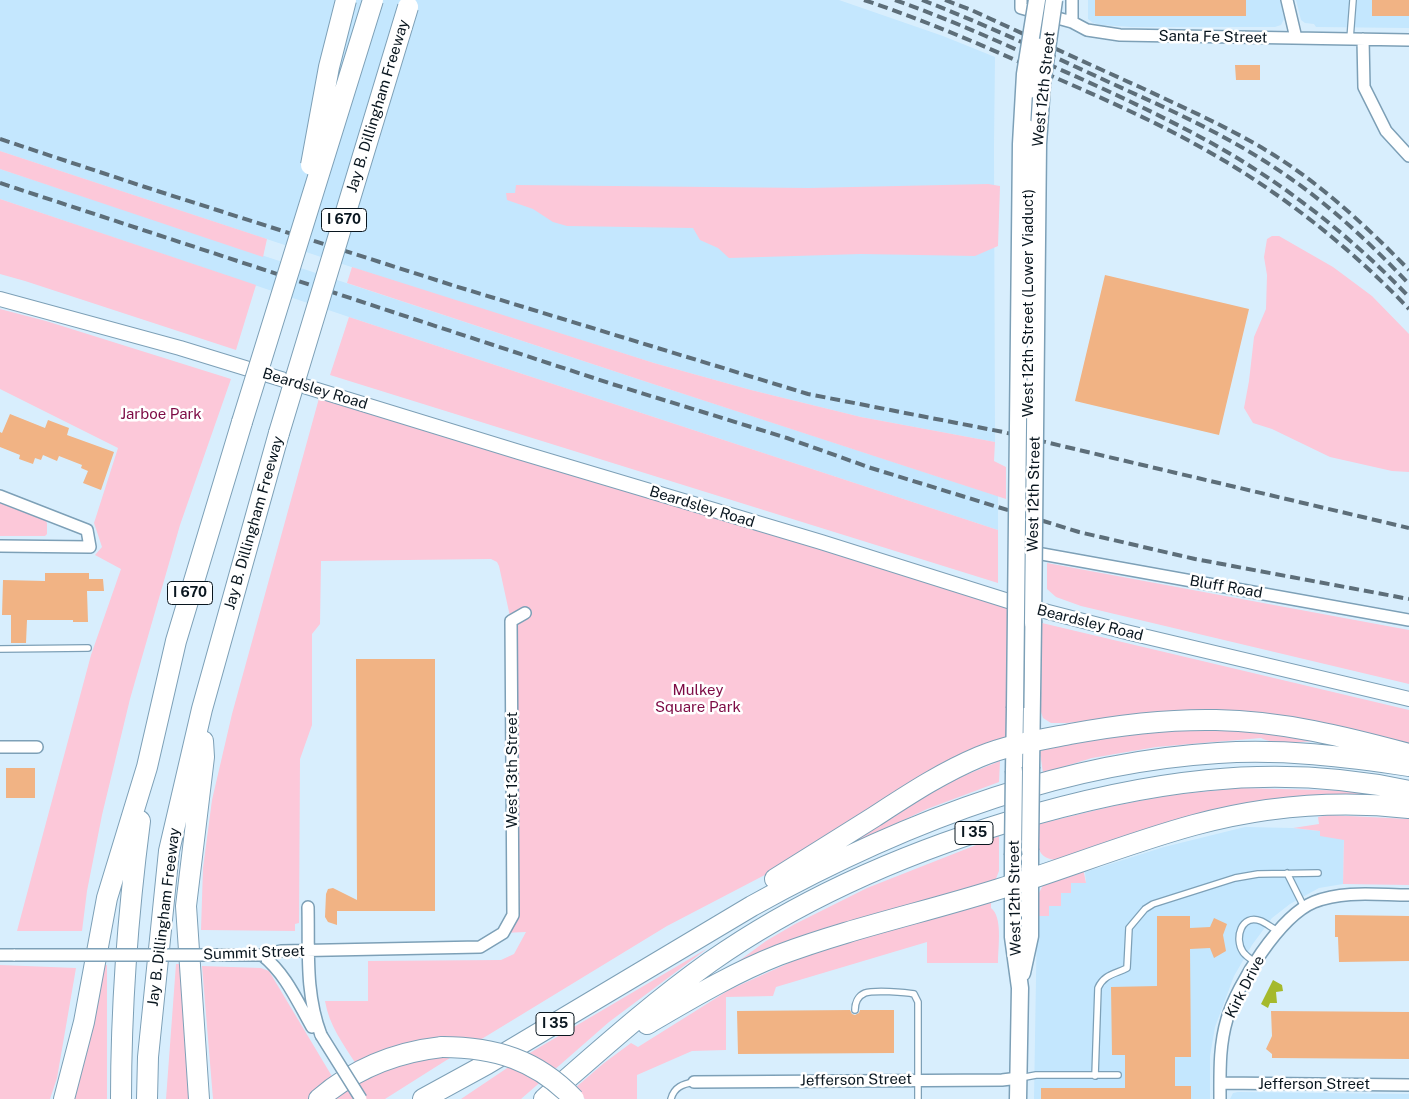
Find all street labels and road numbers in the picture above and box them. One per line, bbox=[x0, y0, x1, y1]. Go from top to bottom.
street label: Jay B. Dillingham Freeway bbox=[343, 17, 413, 195]
street label: Santa Fe Street bbox=[1158, 27, 1268, 47]
street label: West 12th Street bbox=[1029, 30, 1059, 148]
street label: West 12th Street (Lower Viaduct) bbox=[1019, 189, 1037, 417]
road number: I 670 bbox=[322, 208, 366, 232]
street label: Beardsley Road bbox=[260, 364, 370, 414]
street label: Jay B. Dillingham Freeway bbox=[221, 434, 287, 612]
street label: West 12th Street bbox=[1024, 436, 1044, 552]
street label: Beardsley Road bbox=[647, 482, 757, 532]
street label: Bluff Road bbox=[1188, 572, 1264, 602]
road number: I 670 bbox=[168, 582, 212, 604]
street label: Beardsley Road bbox=[1035, 601, 1145, 645]
street label: West 13th Street bbox=[503, 712, 521, 828]
road number: I 35 bbox=[955, 821, 993, 844]
street label: Jay B. Dillingham Freeway bbox=[144, 827, 184, 1007]
street label: West 12th Street bbox=[1005, 840, 1025, 956]
street label: Summit Street bbox=[203, 942, 305, 964]
street label: Kirk Drive bbox=[1222, 953, 1268, 1021]
road number: I 35 bbox=[536, 1012, 574, 1036]
street label: Jefferson Street bbox=[800, 1070, 912, 1090]
street label: Jefferson Street bbox=[1258, 1075, 1370, 1093]

